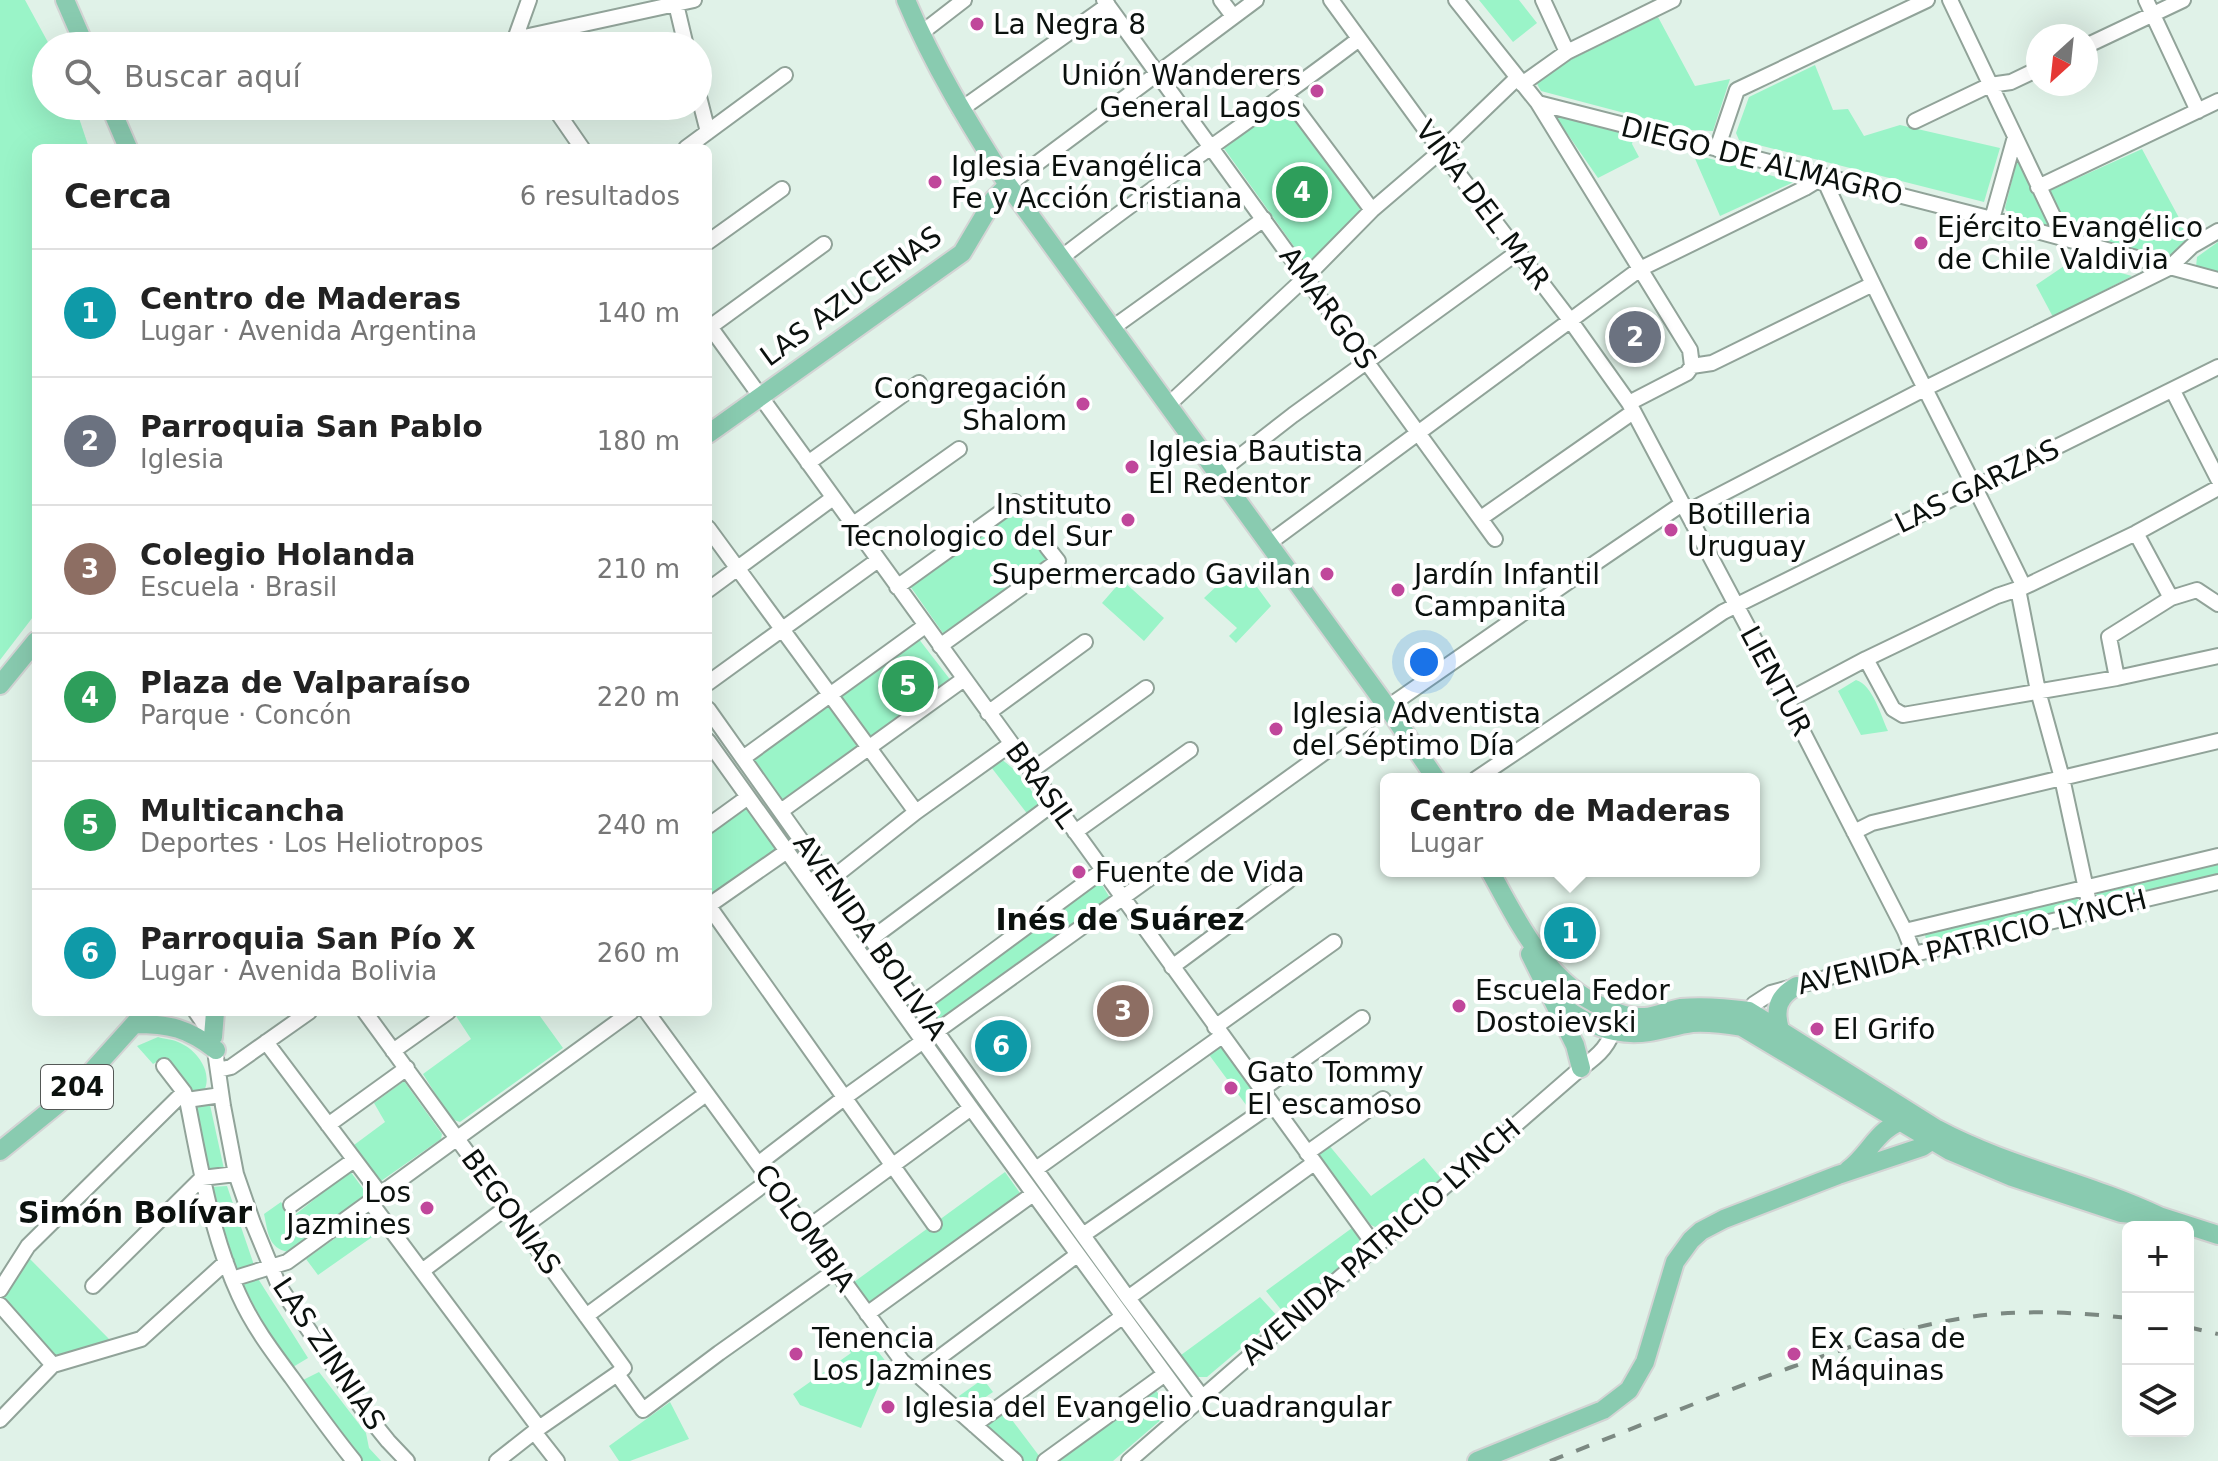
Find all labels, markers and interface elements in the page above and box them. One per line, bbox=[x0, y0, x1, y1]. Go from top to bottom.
place label: La Negra 8 bbox=[993, 8, 1146, 41]
marker: La Negra 8 bbox=[968, 15, 986, 33]
north arrow bbox=[2026, 24, 2098, 96]
search box bbox=[32, 32, 712, 120]
icon: search bbox=[60, 54, 104, 98]
text: Buscar aquí bbox=[124, 59, 301, 94]
place label: Unión Wanderers General Lagos bbox=[1061, 59, 1301, 124]
marker: Unión Wanderers General Lagos bbox=[1308, 82, 1326, 100]
street label: DIEGO DE ALMAGRO bbox=[1618, 110, 1906, 212]
street label: VIÑA DEL MAR bbox=[1409, 114, 1557, 296]
place label: Iglesia Evangélica Fe y Acción Cristiana bbox=[951, 150, 1242, 215]
pin: 4 bbox=[1276, 162, 1328, 222]
marker: Iglesia Evangélica Fe y Acción Cristiana bbox=[926, 173, 944, 191]
text: Cerca bbox=[64, 176, 172, 216]
text: 6 resultados bbox=[520, 181, 680, 211]
place label: Ejército Evangélico de Chile Valdivia bbox=[1937, 211, 2203, 276]
street label: LAS AZUCENAS bbox=[754, 219, 948, 373]
marker: Ejército Evangélico de Chile Valdivia bbox=[1912, 234, 1930, 252]
street label: AMARGOS bbox=[1272, 240, 1384, 376]
text: Centro de Maderas bbox=[140, 281, 461, 316]
text: 1 bbox=[81, 298, 99, 328]
text: 140 m bbox=[597, 298, 680, 328]
pin: 2 bbox=[1609, 307, 1661, 367]
text: Lugar · Avenida Argentina bbox=[140, 316, 477, 346]
place label: Congregación Shalom bbox=[874, 372, 1067, 437]
marker: Congregación Shalom bbox=[1074, 395, 1092, 413]
text: Parroquia San Pablo bbox=[140, 409, 483, 444]
text: 2 bbox=[81, 426, 99, 456]
text: 180 m bbox=[597, 426, 680, 456]
street label: LAS GARZAS bbox=[1890, 432, 2064, 540]
place label: Iglesia Bautista El Redentor bbox=[1148, 435, 1363, 500]
text: Iglesia bbox=[140, 444, 224, 474]
marker: Iglesia Bautista El Redentor bbox=[1123, 458, 1141, 476]
place label: Instituto Tecnologico del Sur bbox=[841, 488, 1112, 553]
place label: Botilleria Uruguay bbox=[1687, 498, 1811, 563]
marker: Instituto Tecnologico del Sur bbox=[1119, 511, 1137, 529]
marker: Botilleria Uruguay bbox=[1662, 521, 1680, 539]
text: Colegio Holanda bbox=[140, 537, 415, 572]
text: 3 bbox=[81, 554, 99, 584]
text: 210 m bbox=[597, 554, 680, 584]
place label: Supermercado Gavilan bbox=[992, 558, 1311, 591]
place label: Jardín Infantil Campanita bbox=[1412, 558, 1600, 623]
marker: Supermercado Gavilan bbox=[1318, 565, 1336, 583]
text: Escuela · Brasil bbox=[140, 572, 337, 602]
marker: Jardín Infantil Campanita bbox=[1389, 581, 1407, 599]
street label: LIENTUR bbox=[1733, 620, 1819, 742]
your location bbox=[1404, 642, 1444, 682]
pin: 5 bbox=[882, 656, 934, 716]
text: Plaza de Valparaíso bbox=[140, 665, 471, 700]
text: 4 bbox=[81, 682, 99, 712]
text: 220 m bbox=[597, 682, 680, 712]
place label: Iglesia Adventista del Séptimo Día bbox=[1292, 697, 1541, 762]
text: Parque · Concón bbox=[140, 700, 352, 730]
marker: Iglesia Adventista del Séptimo Día bbox=[1267, 720, 1285, 738]
street label: BRASIL bbox=[999, 736, 1083, 835]
popup bbox=[1380, 773, 1760, 877]
text: Multicancha bbox=[140, 793, 345, 828]
text: Centro de Maderas bbox=[1410, 793, 1731, 828]
text: 5 bbox=[81, 810, 99, 840]
text: 240 m bbox=[597, 810, 680, 840]
text: Deportes · Los Heliotropos bbox=[140, 828, 483, 858]
street label: AVENIDA BOLIVIA bbox=[787, 828, 953, 1046]
text: Lugar bbox=[1410, 828, 1483, 858]
place label: Fuente de Vida bbox=[1095, 856, 1305, 889]
marker: Fuente de Vida bbox=[1070, 863, 1088, 881]
street label: AVENIDA PATRICIO LYNCH bbox=[1794, 883, 2150, 1001]
district label: Inés de Suárez bbox=[995, 902, 1245, 937]
pin: 1 bbox=[1544, 903, 1596, 963]
text: Parroquia San Pío X bbox=[140, 921, 476, 956]
text: 6 bbox=[81, 938, 99, 968]
text: 260 m bbox=[597, 938, 680, 968]
text: Lugar · Avenida Bolivia bbox=[140, 956, 437, 986]
place label: Escuela Fedor Dostoievski bbox=[1475, 974, 1670, 1039]
pin: 3 bbox=[1097, 981, 1149, 1041]
marker: Escuela Fedor Dostoievski bbox=[1450, 997, 1468, 1015]
place label: El Grifo bbox=[1833, 1013, 1935, 1046]
pin: 6 bbox=[975, 1016, 1027, 1076]
marker: El Grifo bbox=[1808, 1020, 1826, 1038]
place label: Gato Tommy El escamoso bbox=[1247, 1056, 1423, 1121]
road number: 204 bbox=[41, 1065, 113, 1109]
marker: Gato Tommy El escamoso bbox=[1222, 1079, 1240, 1097]
street label: AVENIDA PATRICIO LYNCH bbox=[1235, 1112, 1527, 1372]
street label: BEGONIAS bbox=[455, 1143, 567, 1281]
street label: COLOMBIA bbox=[748, 1158, 862, 1298]
place label: Los Jazmines bbox=[284, 1176, 411, 1241]
district label: Simón Bolívar bbox=[18, 1195, 252, 1230]
marker: Los Jazmines bbox=[418, 1199, 436, 1217]
map controls bbox=[2122, 1221, 2194, 1437]
button: + bbox=[2122, 1221, 2194, 1293]
street label: LAS ZINNIAS bbox=[266, 1272, 392, 1436]
button: − bbox=[2122, 1293, 2194, 1365]
place label: Tenencia Los Jazmines bbox=[811, 1322, 992, 1387]
place label: Ex Casa de Máquinas bbox=[1810, 1322, 1966, 1387]
marker: Tenencia Los Jazmines bbox=[787, 1345, 805, 1363]
marker: Ex Casa de Máquinas bbox=[1785, 1345, 1803, 1363]
button: layers bbox=[2122, 1365, 2194, 1437]
place label: Iglesia del Evangelio Cuadrangular bbox=[904, 1391, 1392, 1424]
marker: Iglesia del Evangelio Cuadrangular bbox=[879, 1398, 897, 1416]

